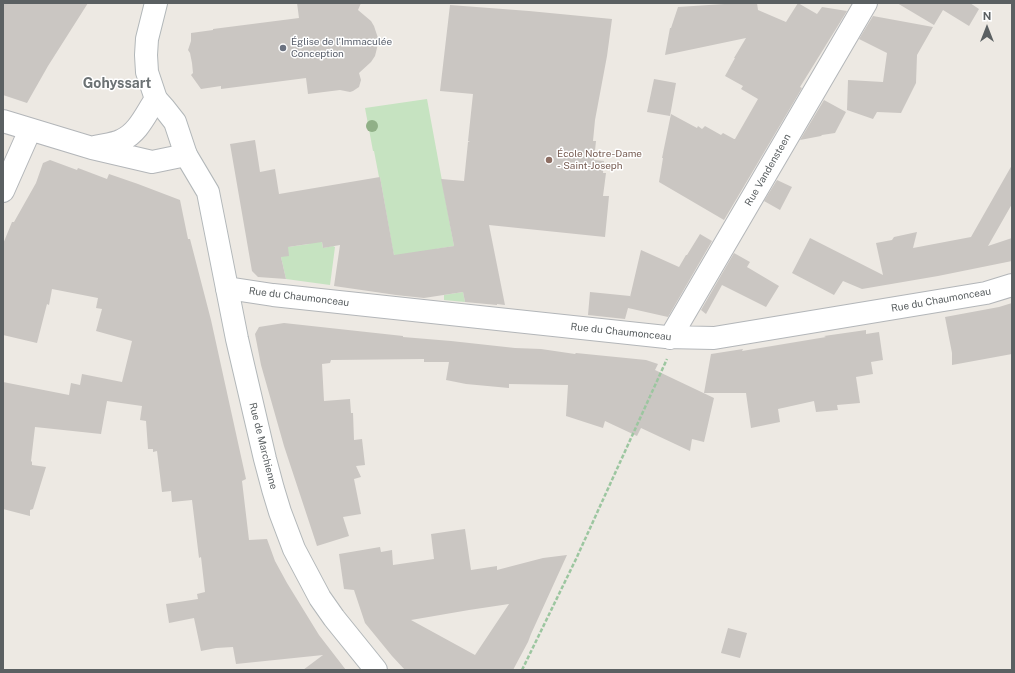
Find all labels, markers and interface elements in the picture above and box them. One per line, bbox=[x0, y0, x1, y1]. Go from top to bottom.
north arrow bbox=[967, 8, 1007, 48]
text: N bbox=[983, 10, 991, 22]
place label: Église de l'Immaculée Conception bbox=[291, 36, 392, 60]
marker: Église de l'Immaculée Conception bbox=[278, 43, 288, 53]
district label: Gohyssart bbox=[83, 76, 151, 92]
street label: Rue Vandensteen bbox=[742, 132, 794, 208]
place label: École Notre-Dame - Saint-Joseph bbox=[557, 148, 642, 172]
marker: École Notre-Dame - Saint-Joseph bbox=[544, 155, 554, 165]
street label: Rue du Chaumonceau bbox=[248, 285, 350, 309]
street label: Rue du Chaumonceau bbox=[890, 285, 992, 315]
street label: Rue du Chaumonceau bbox=[570, 321, 672, 343]
street label: Rue de Marchienne bbox=[246, 401, 280, 491]

